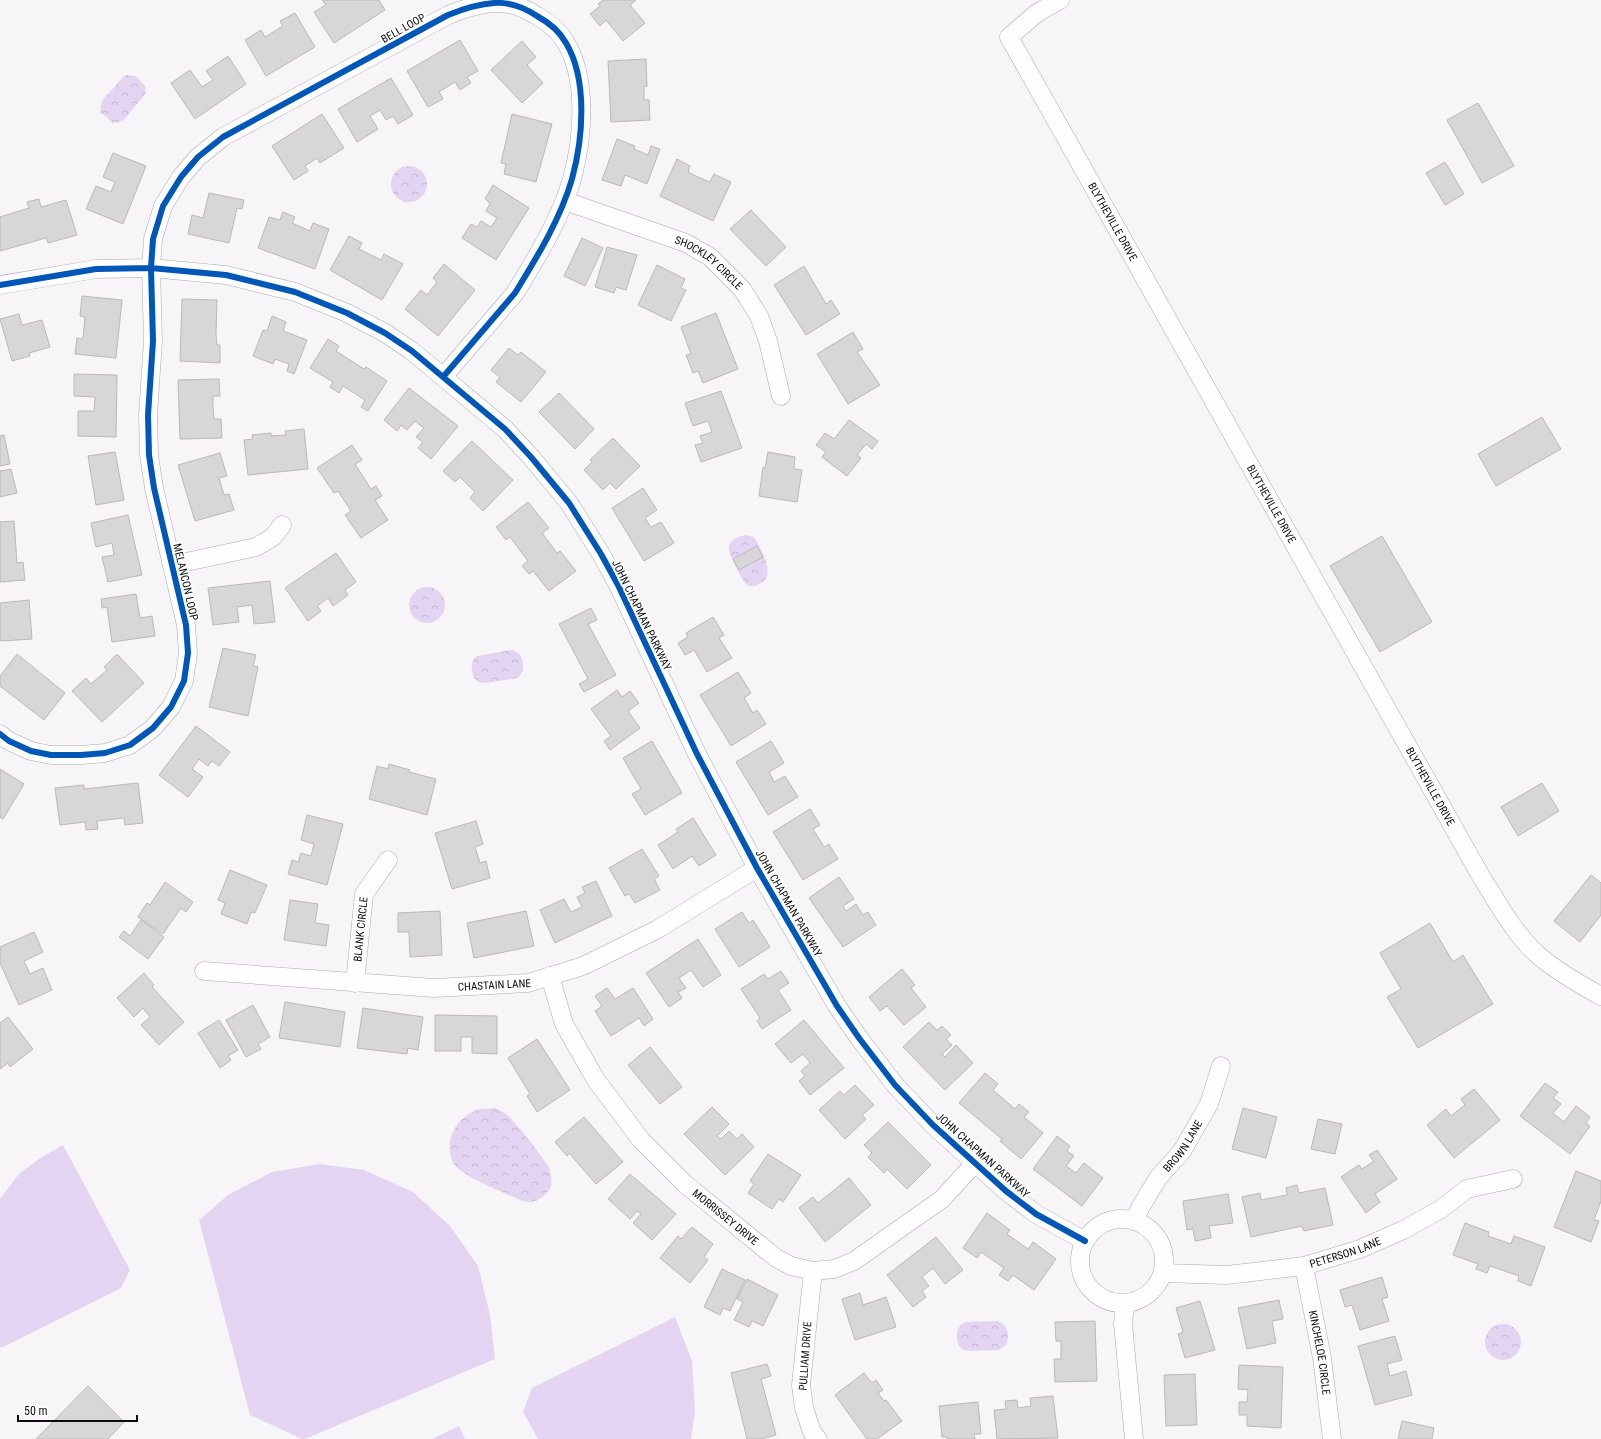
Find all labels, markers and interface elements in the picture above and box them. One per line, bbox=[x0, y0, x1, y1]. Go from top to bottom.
street label: BELL LOOP bbox=[379, 11, 428, 46]
street label: BLYTHEVILLE DRIVE bbox=[1085, 180, 1140, 264]
street label: SHOCKLEY CIRCLE bbox=[673, 234, 745, 293]
street label: BLYTHEVILLE DRIVE bbox=[1244, 463, 1299, 546]
street label: MELANCON LOOP bbox=[170, 542, 201, 622]
street label: JOHN CHAPMAN PARKWAY bbox=[609, 558, 674, 673]
street label: BLYTHEVILLE DRIVE bbox=[1403, 745, 1457, 828]
street label: JOHN CHAPMAN PARKWAY bbox=[753, 848, 825, 959]
street label: BLANK CIRCLE bbox=[351, 896, 371, 962]
street label: CHASTAIN LANE bbox=[458, 977, 532, 994]
street label: JOHN CHAPMAN PARKWAY bbox=[933, 1110, 1032, 1201]
street label: BROWN LANE bbox=[1161, 1117, 1206, 1175]
street label: MORRISSEY DRIVE bbox=[690, 1187, 761, 1248]
street label: PETERSON LANE bbox=[1308, 1234, 1384, 1271]
street label: KINCHELOE CIRCLE bbox=[1306, 1309, 1333, 1396]
street label: PULLIAM DRIVE bbox=[797, 1321, 814, 1391]
scale bar bbox=[18, 1397, 137, 1423]
text: 50 m bbox=[24, 1404, 48, 1418]

